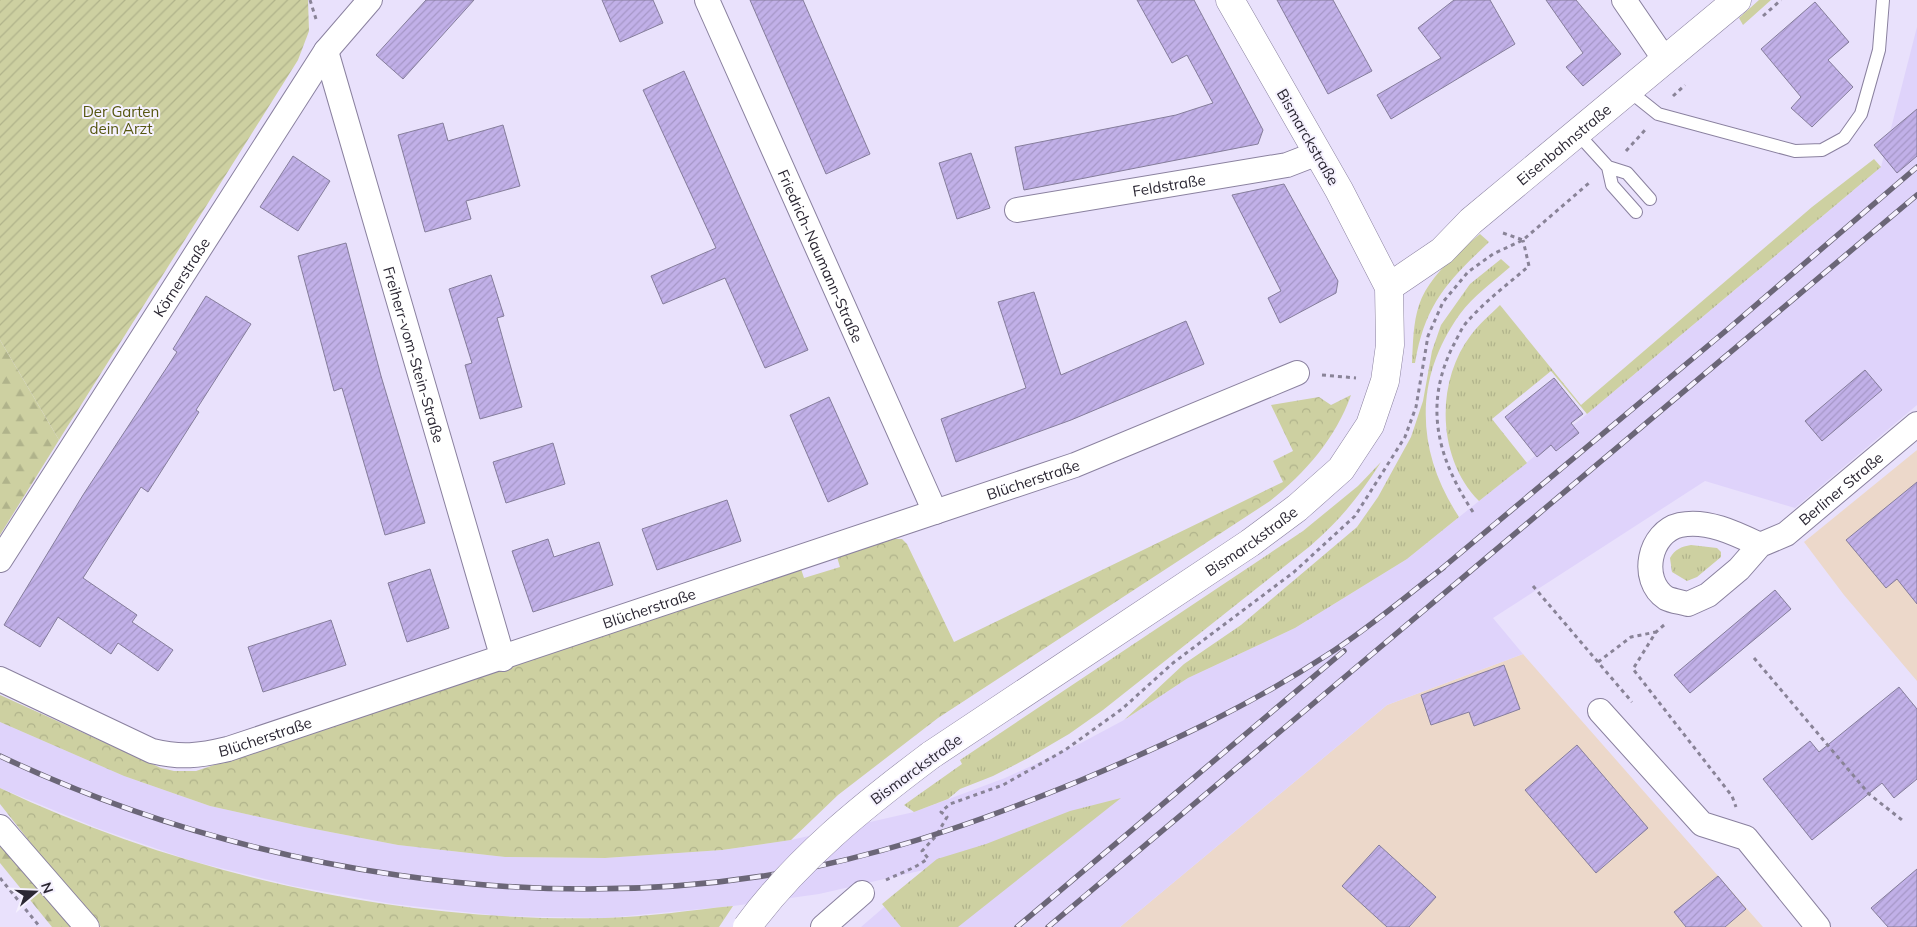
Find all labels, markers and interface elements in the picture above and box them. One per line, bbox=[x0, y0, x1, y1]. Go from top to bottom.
street label: Bismarckstraße bbox=[1273, 85, 1343, 189]
street label: Eisenbahnstraße bbox=[1512, 99, 1615, 189]
park label: Der Garten dein Arzt bbox=[83, 102, 159, 138]
street label: Friedrich-Naumann-Straße bbox=[774, 166, 868, 345]
street label: Feldstraße bbox=[1131, 169, 1207, 200]
street label: Körnerstraße bbox=[149, 234, 214, 320]
street label: Freiherr-vom-Stein-Straße bbox=[380, 264, 449, 445]
street label: Berliner Straße bbox=[1795, 448, 1886, 529]
street label: Blücherstraße bbox=[984, 455, 1082, 504]
street label: Bismarckstraße bbox=[1201, 502, 1301, 580]
street label: Blücherstraße bbox=[600, 583, 698, 632]
street label: Blücherstraße bbox=[216, 712, 314, 760]
street label: Bismarckstraße bbox=[867, 729, 965, 809]
north arrow bbox=[10, 867, 60, 917]
text: N bbox=[37, 880, 58, 896]

